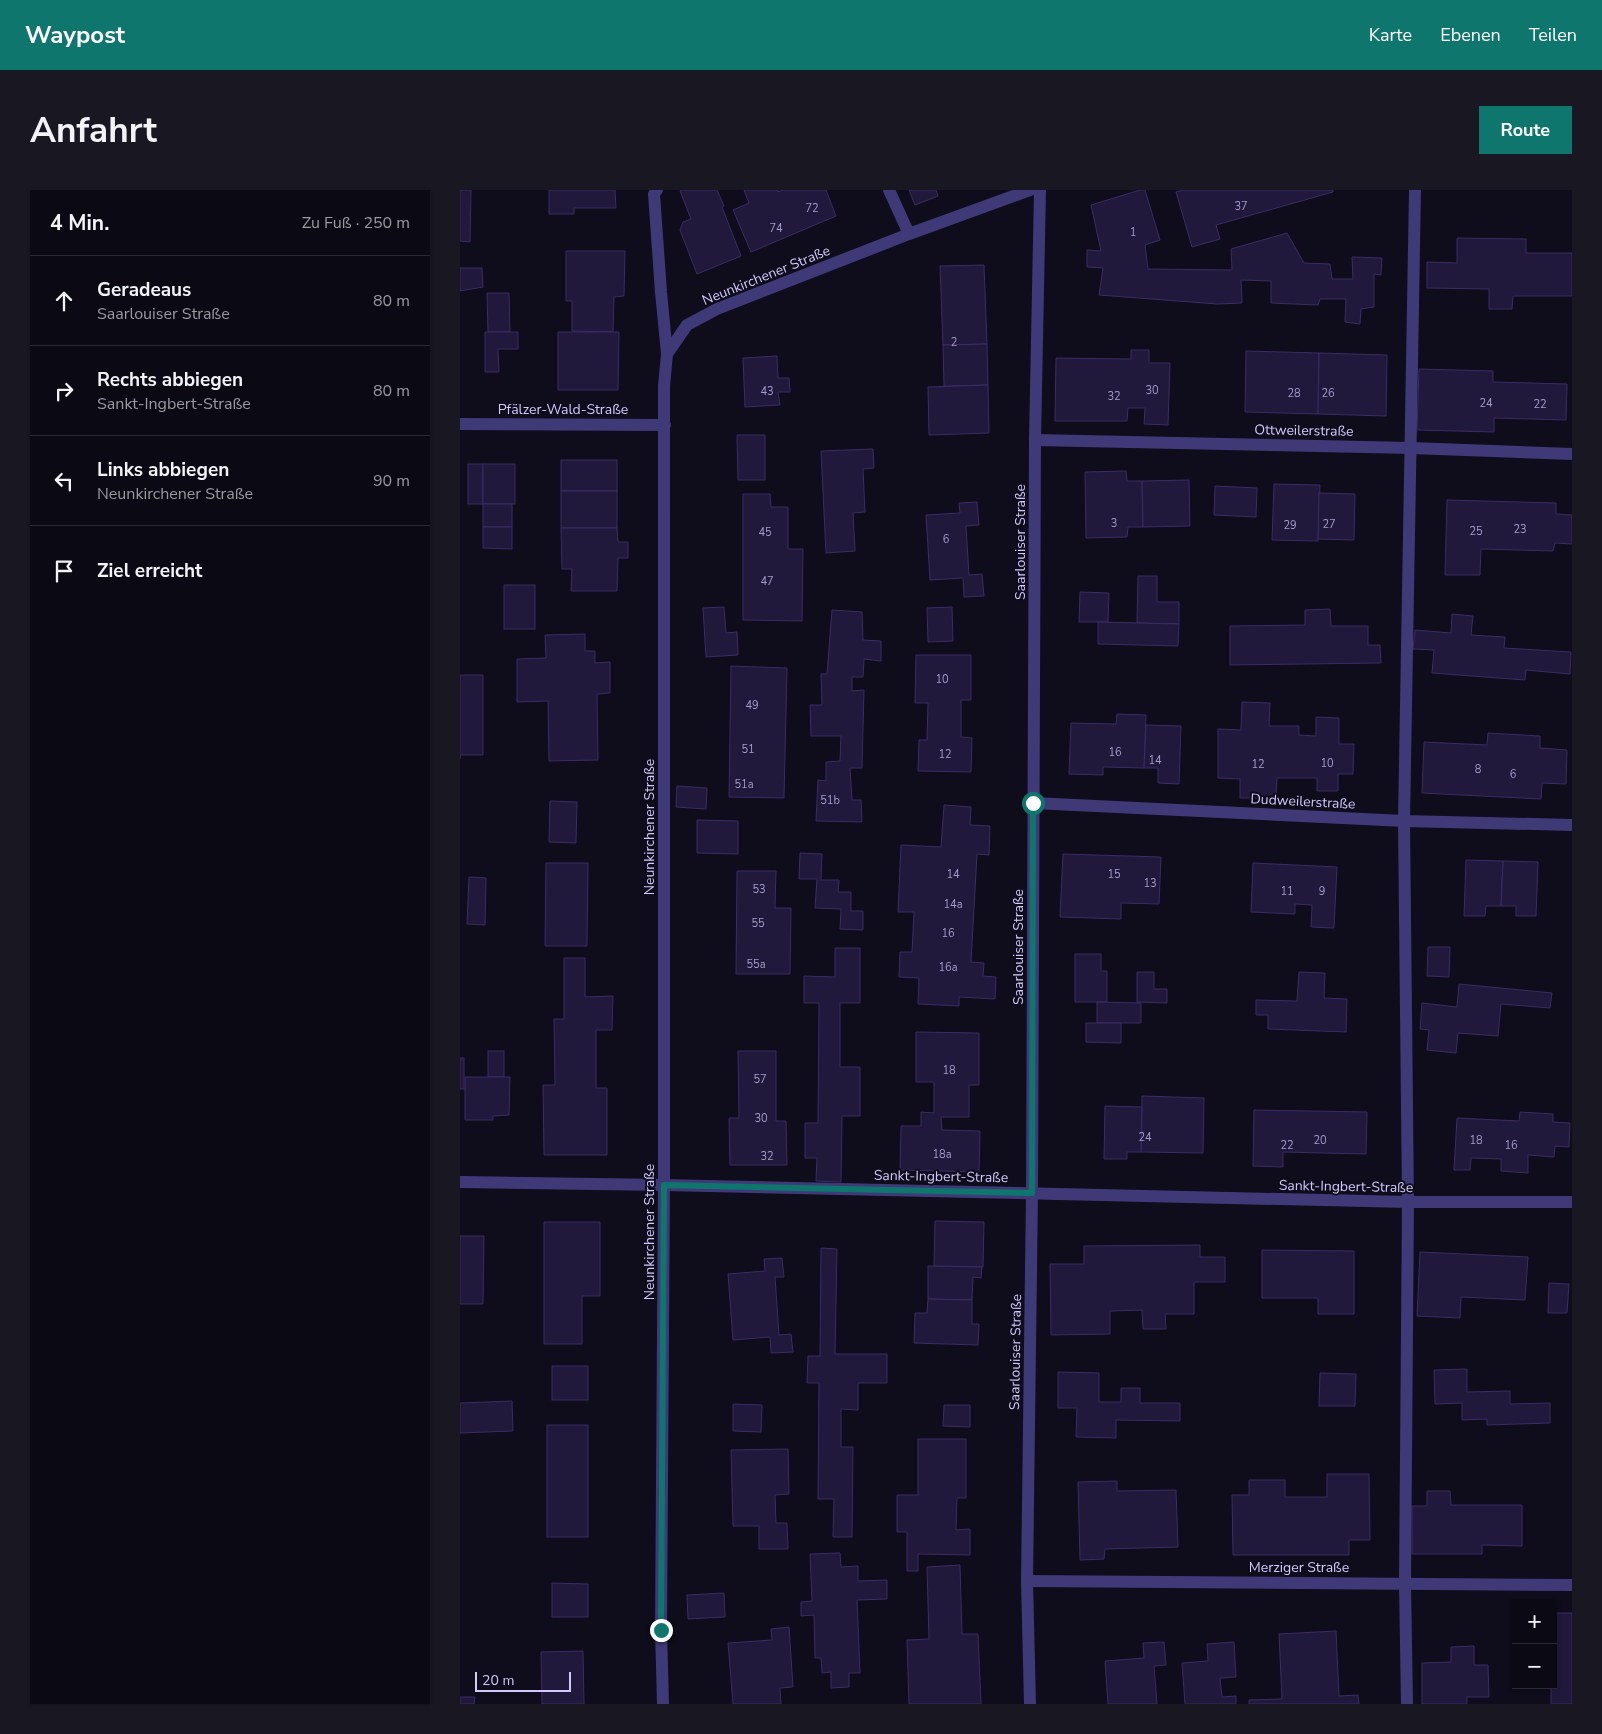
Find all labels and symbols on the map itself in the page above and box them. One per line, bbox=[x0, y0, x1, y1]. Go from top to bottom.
house number: 37 bbox=[1234, 199, 1248, 214]
house number: 72 bbox=[805, 201, 819, 216]
house number: 74 bbox=[769, 221, 783, 236]
house number: 1 bbox=[1130, 225, 1136, 240]
street label: Neunkirchener Straße bbox=[699, 241, 833, 310]
house number: 2 bbox=[951, 335, 957, 350]
house number: 30 bbox=[1145, 383, 1159, 398]
house number: 43 bbox=[760, 384, 774, 399]
house number: 28 bbox=[1287, 386, 1301, 401]
house number: 26 bbox=[1321, 386, 1335, 401]
house number: 32 bbox=[1107, 389, 1121, 404]
house number: 24 bbox=[1479, 396, 1493, 411]
house number: 22 bbox=[1533, 397, 1547, 412]
street label: Pfälzer-Wald-Straße bbox=[498, 400, 628, 419]
street label: Ottweilerstraße bbox=[1254, 420, 1354, 441]
street label: Saarlouiser Straße bbox=[1011, 484, 1030, 600]
house number: 3 bbox=[1111, 516, 1117, 531]
house number: 27 bbox=[1322, 517, 1336, 532]
house number: 29 bbox=[1283, 518, 1297, 533]
house number: 23 bbox=[1513, 522, 1527, 537]
house number: 25 bbox=[1469, 524, 1483, 539]
house number: 45 bbox=[758, 525, 772, 540]
house number: 6 bbox=[943, 532, 950, 547]
house number: 47 bbox=[760, 574, 774, 589]
house number: 10 bbox=[935, 672, 949, 687]
house number: 49 bbox=[745, 698, 759, 713]
house number: 51 bbox=[741, 742, 755, 757]
house number: 16 bbox=[1108, 745, 1122, 760]
house number: 12 bbox=[938, 747, 952, 762]
house number: 14 bbox=[1148, 753, 1162, 768]
house number: 10 bbox=[1320, 756, 1334, 771]
house number: 12 bbox=[1251, 757, 1265, 772]
street label: Neunkirchener Straße bbox=[640, 759, 659, 895]
house number: 8 bbox=[1475, 762, 1482, 777]
house number: 6 bbox=[1510, 767, 1517, 782]
house number: 51a bbox=[734, 777, 754, 792]
street label: Dudweilerstraße bbox=[1250, 789, 1356, 814]
route start bbox=[1022, 792, 1045, 815]
house number: 51b bbox=[820, 793, 840, 808]
house number: 14 bbox=[946, 867, 960, 882]
house number: 15 bbox=[1107, 867, 1121, 882]
house number: 13 bbox=[1143, 876, 1157, 891]
house number: 53 bbox=[752, 882, 766, 897]
house number: 11 bbox=[1280, 884, 1294, 899]
house number: 9 bbox=[1319, 884, 1325, 899]
street label: Saarlouiser Straße bbox=[1009, 889, 1028, 1005]
house number: 14a bbox=[943, 897, 963, 912]
house number: 55 bbox=[751, 916, 765, 931]
house number: 16 bbox=[941, 926, 955, 941]
house number: 55a bbox=[746, 957, 766, 972]
house number: 16a bbox=[938, 960, 958, 975]
house number: 18 bbox=[942, 1063, 956, 1078]
house number: 57 bbox=[753, 1072, 767, 1087]
house number: 30 bbox=[754, 1111, 768, 1126]
house number: 24 bbox=[1138, 1130, 1152, 1145]
house number: 20 bbox=[1313, 1133, 1327, 1148]
house number: 18 bbox=[1469, 1133, 1483, 1148]
house number: 22 bbox=[1280, 1138, 1294, 1153]
house number: 16 bbox=[1504, 1138, 1518, 1153]
house number: 18a bbox=[932, 1147, 952, 1162]
house number: 32 bbox=[760, 1149, 774, 1164]
street label: Neunkirchener Straße bbox=[640, 1164, 659, 1300]
street label: Sankt-Ingbert-Straße bbox=[874, 1166, 1008, 1187]
street label: Sankt-Ingbert-Straße bbox=[1279, 1176, 1413, 1197]
street label: Saarlouiser Straße bbox=[1005, 1294, 1026, 1410]
street label: Merziger Straße bbox=[1249, 1558, 1349, 1577]
route end bbox=[650, 1619, 673, 1642]
scale bar bbox=[475, 1669, 571, 1692]

